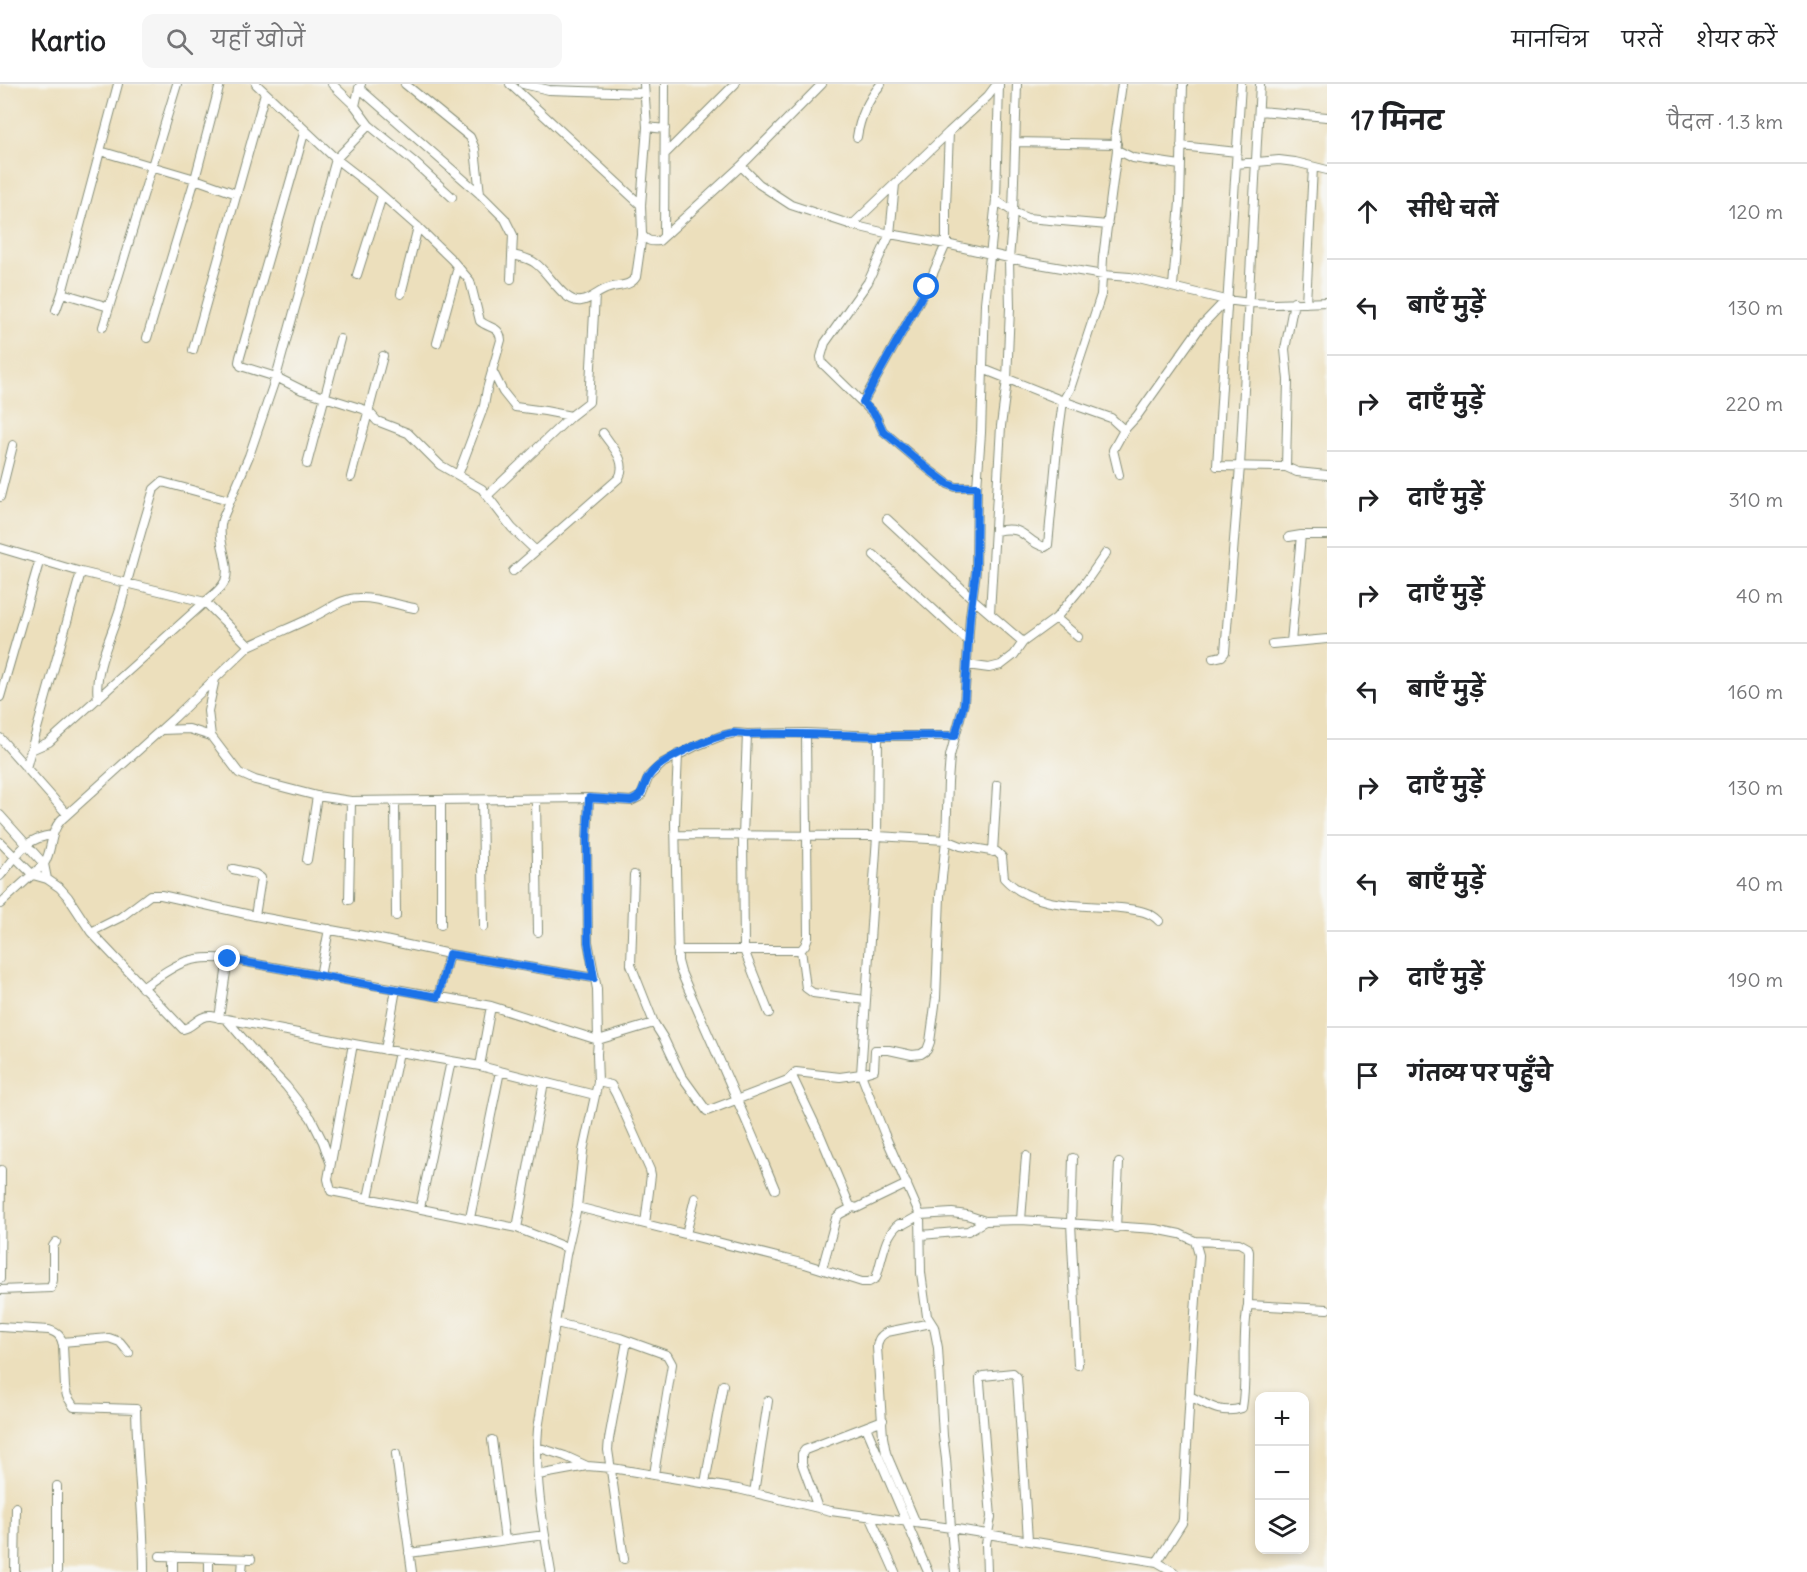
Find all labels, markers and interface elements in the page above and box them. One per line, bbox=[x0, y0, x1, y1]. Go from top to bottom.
search box bbox=[142, 14, 562, 68]
text: Kartio bbox=[30, 23, 106, 59]
icon: search bbox=[163, 25, 196, 58]
text: यहाँ खोजें bbox=[211, 25, 305, 53]
text: मानचित्र bbox=[1511, 26, 1588, 53]
text: परतें bbox=[1621, 26, 1663, 53]
text: शेयर करें bbox=[1696, 26, 1777, 53]
text: 17 मिनट bbox=[1351, 104, 1443, 137]
text: पैदल · 1.3 km bbox=[1667, 109, 1783, 134]
icon: ahead bbox=[1351, 195, 1384, 228]
text: सीधे चलें bbox=[1408, 195, 1498, 223]
text: 120 m bbox=[1729, 199, 1783, 224]
route start bbox=[913, 273, 939, 299]
icon: left bbox=[1351, 291, 1384, 324]
text: बाएँ मुड़ें bbox=[1408, 291, 1485, 319]
text: 130 m bbox=[1728, 295, 1783, 320]
icon: right bbox=[1351, 387, 1384, 420]
text: दाएँ मुड़ें bbox=[1408, 387, 1484, 415]
text: 220 m bbox=[1726, 391, 1783, 416]
icon: right bbox=[1351, 483, 1384, 516]
text: दाएँ मुड़ें bbox=[1408, 483, 1484, 511]
text: 310 m bbox=[1728, 487, 1783, 512]
icon: right bbox=[1351, 579, 1384, 612]
text: दाएँ मुड़ें bbox=[1408, 579, 1484, 607]
text: 40 m bbox=[1736, 583, 1783, 608]
icon: left bbox=[1351, 675, 1384, 708]
text: बाएँ मुड़ें bbox=[1408, 675, 1485, 703]
text: 160 m bbox=[1728, 679, 1783, 704]
icon: right bbox=[1351, 771, 1384, 804]
text: दाएँ मुड़ें bbox=[1408, 771, 1484, 799]
text: 130 m bbox=[1728, 775, 1783, 800]
icon: left bbox=[1351, 867, 1384, 900]
text: बाएँ मुड़ें bbox=[1408, 867, 1485, 895]
text: 40 m bbox=[1736, 871, 1783, 896]
route end bbox=[214, 945, 240, 971]
icon: right bbox=[1351, 963, 1384, 996]
text: दाएँ मुड़ें bbox=[1408, 963, 1484, 991]
text: 190 m bbox=[1728, 967, 1783, 992]
icon: arrive bbox=[1351, 1059, 1384, 1092]
text: गंतव्य पर पहुँचे bbox=[1408, 1059, 1552, 1087]
map controls bbox=[1255, 1392, 1309, 1554]
button: + bbox=[1255, 1392, 1309, 1446]
button: − bbox=[1255, 1446, 1309, 1500]
button: layers bbox=[1255, 1500, 1309, 1554]

